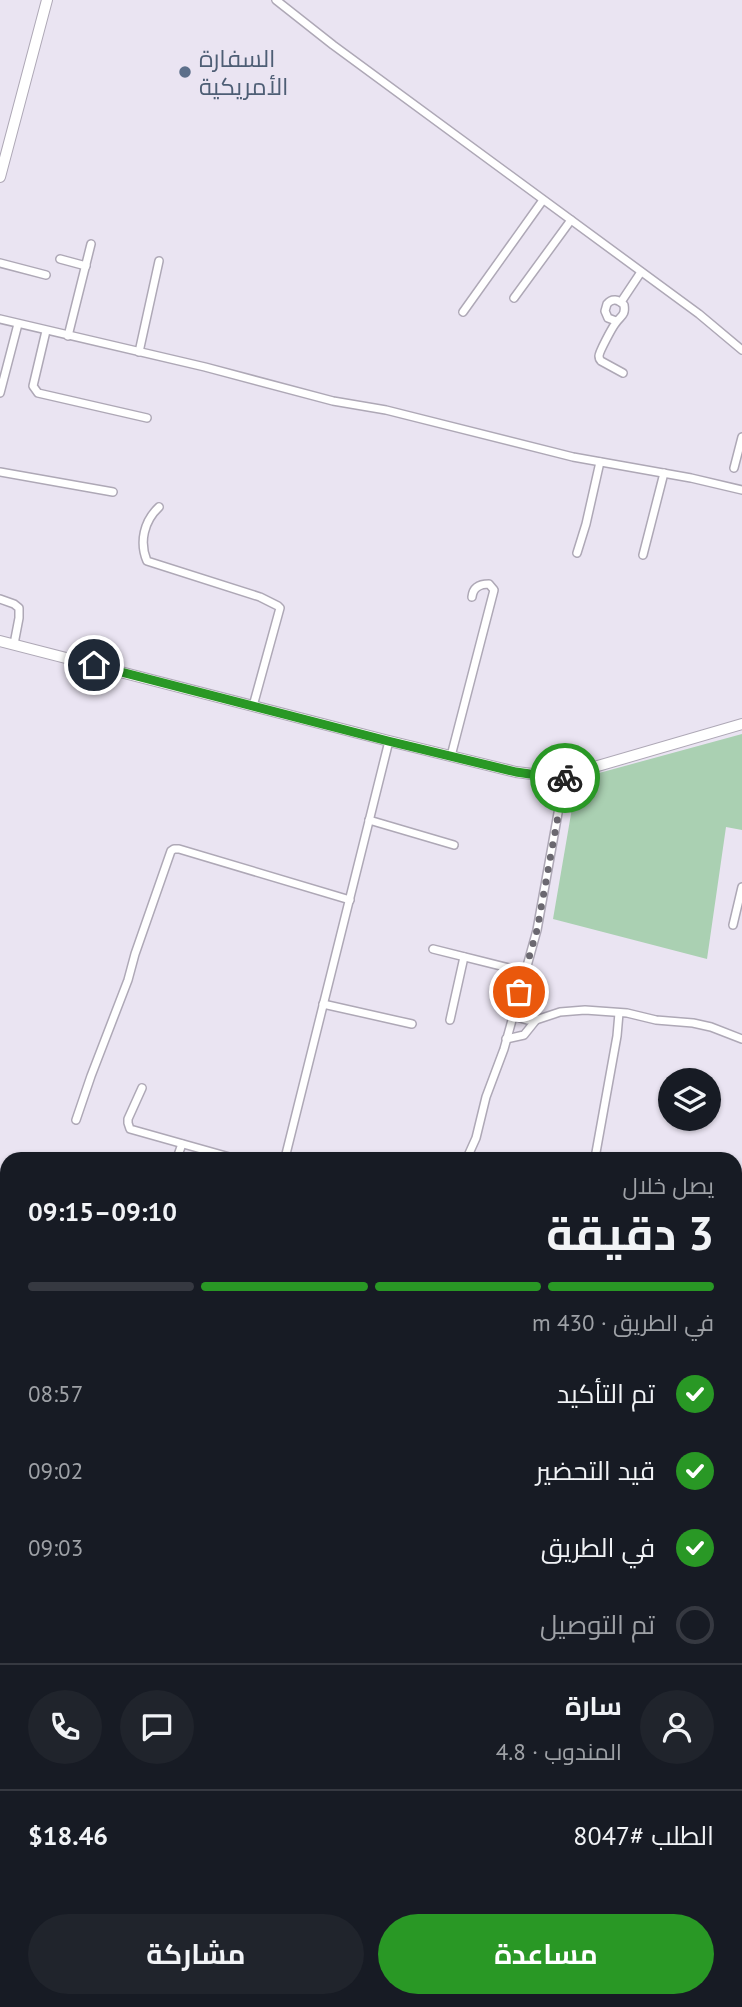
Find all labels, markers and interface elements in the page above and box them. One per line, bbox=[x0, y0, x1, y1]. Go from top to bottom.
place label: السفارة الأمريكية bbox=[199, 43, 289, 102]
marker: السفارة الأمريكية bbox=[177, 64, 193, 80]
pin bbox=[64, 635, 124, 695]
icon: home bbox=[75, 646, 113, 684]
courier bbox=[530, 743, 600, 813]
icon: bike bbox=[546, 759, 584, 797]
pin bbox=[489, 962, 549, 1022]
icon: bag bbox=[500, 973, 538, 1011]
map controls bbox=[658, 1068, 721, 1131]
button: layers bbox=[658, 1068, 721, 1131]
text: يصل خلال bbox=[623, 1171, 714, 1200]
text: 09:10–09:15 bbox=[28, 1195, 177, 1228]
text: 3 دقيقة bbox=[546, 1203, 714, 1263]
text: في الطريق · 430 m bbox=[532, 1308, 714, 1337]
icon: check bbox=[676, 1375, 714, 1413]
text: تم التأكيد bbox=[557, 1377, 655, 1410]
text: 08:57 bbox=[28, 1379, 83, 1408]
icon: check bbox=[676, 1452, 714, 1490]
text: قيد التحضير bbox=[536, 1454, 655, 1487]
text: 09:02 bbox=[28, 1456, 83, 1485]
icon: check bbox=[676, 1529, 714, 1567]
text: في الطريق bbox=[541, 1531, 655, 1564]
text: 09:03 bbox=[28, 1533, 83, 1562]
text: تم التوصيل bbox=[540, 1608, 655, 1641]
text: سارة bbox=[565, 1689, 622, 1722]
button: phone bbox=[28, 1690, 102, 1764]
button: chat bbox=[120, 1690, 194, 1764]
button: person bbox=[640, 1690, 714, 1764]
text: المندوب · 4.8 bbox=[496, 1737, 622, 1766]
text: $18.46 bbox=[28, 1819, 108, 1852]
text: الطلب #8047 bbox=[573, 1819, 714, 1852]
button: مشاركة bbox=[28, 1914, 364, 1994]
button: مساعدة bbox=[378, 1914, 714, 1994]

